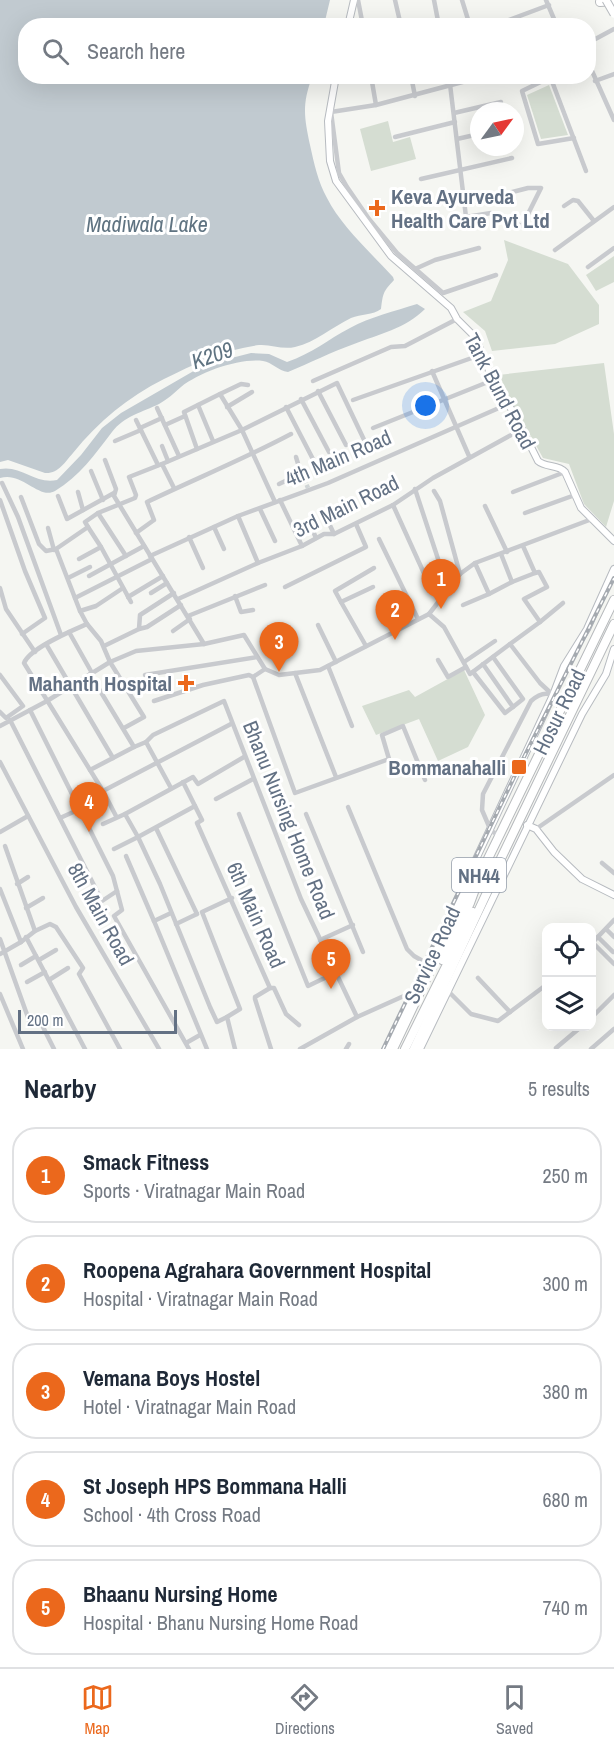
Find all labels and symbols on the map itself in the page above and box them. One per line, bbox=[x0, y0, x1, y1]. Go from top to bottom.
north arrow bbox=[470, 102, 524, 156]
place label: Keva Ayurveda Health Care Pvt Ltd bbox=[391, 182, 550, 235]
marker: Keva Ayurveda Health Care Pvt Ltd bbox=[368, 199, 386, 217]
water label: Madiwala Lake bbox=[86, 209, 208, 239]
street label: Tank Bund Road bbox=[457, 328, 543, 454]
water label: K209 bbox=[187, 334, 237, 376]
your location bbox=[411, 391, 440, 420]
street label: 4th Main Road bbox=[280, 423, 396, 493]
street label: 3rd Main Road bbox=[288, 468, 404, 544]
pin: 1 bbox=[422, 560, 460, 609]
pin: 2 bbox=[376, 590, 414, 640]
pin: 3 bbox=[260, 622, 298, 672]
street label: Hosur Road bbox=[526, 664, 592, 760]
place label: Mahanth Hospital bbox=[28, 669, 172, 698]
marker: Mahanth Hospital bbox=[177, 674, 195, 692]
street label: Bhanu Nursing Home Road bbox=[236, 716, 342, 924]
place label: Bommanahalli bbox=[388, 753, 506, 782]
marker: Bommanahalli bbox=[510, 758, 528, 776]
pin: 4 bbox=[70, 782, 109, 832]
street label: 8th Main Road bbox=[61, 858, 141, 970]
street label: 6th Main Road bbox=[220, 858, 292, 972]
road number: NH44 bbox=[452, 858, 506, 892]
street label: Service Road bbox=[397, 902, 467, 1008]
pin: 5 bbox=[312, 940, 350, 989]
scale bar bbox=[18, 1007, 177, 1034]

